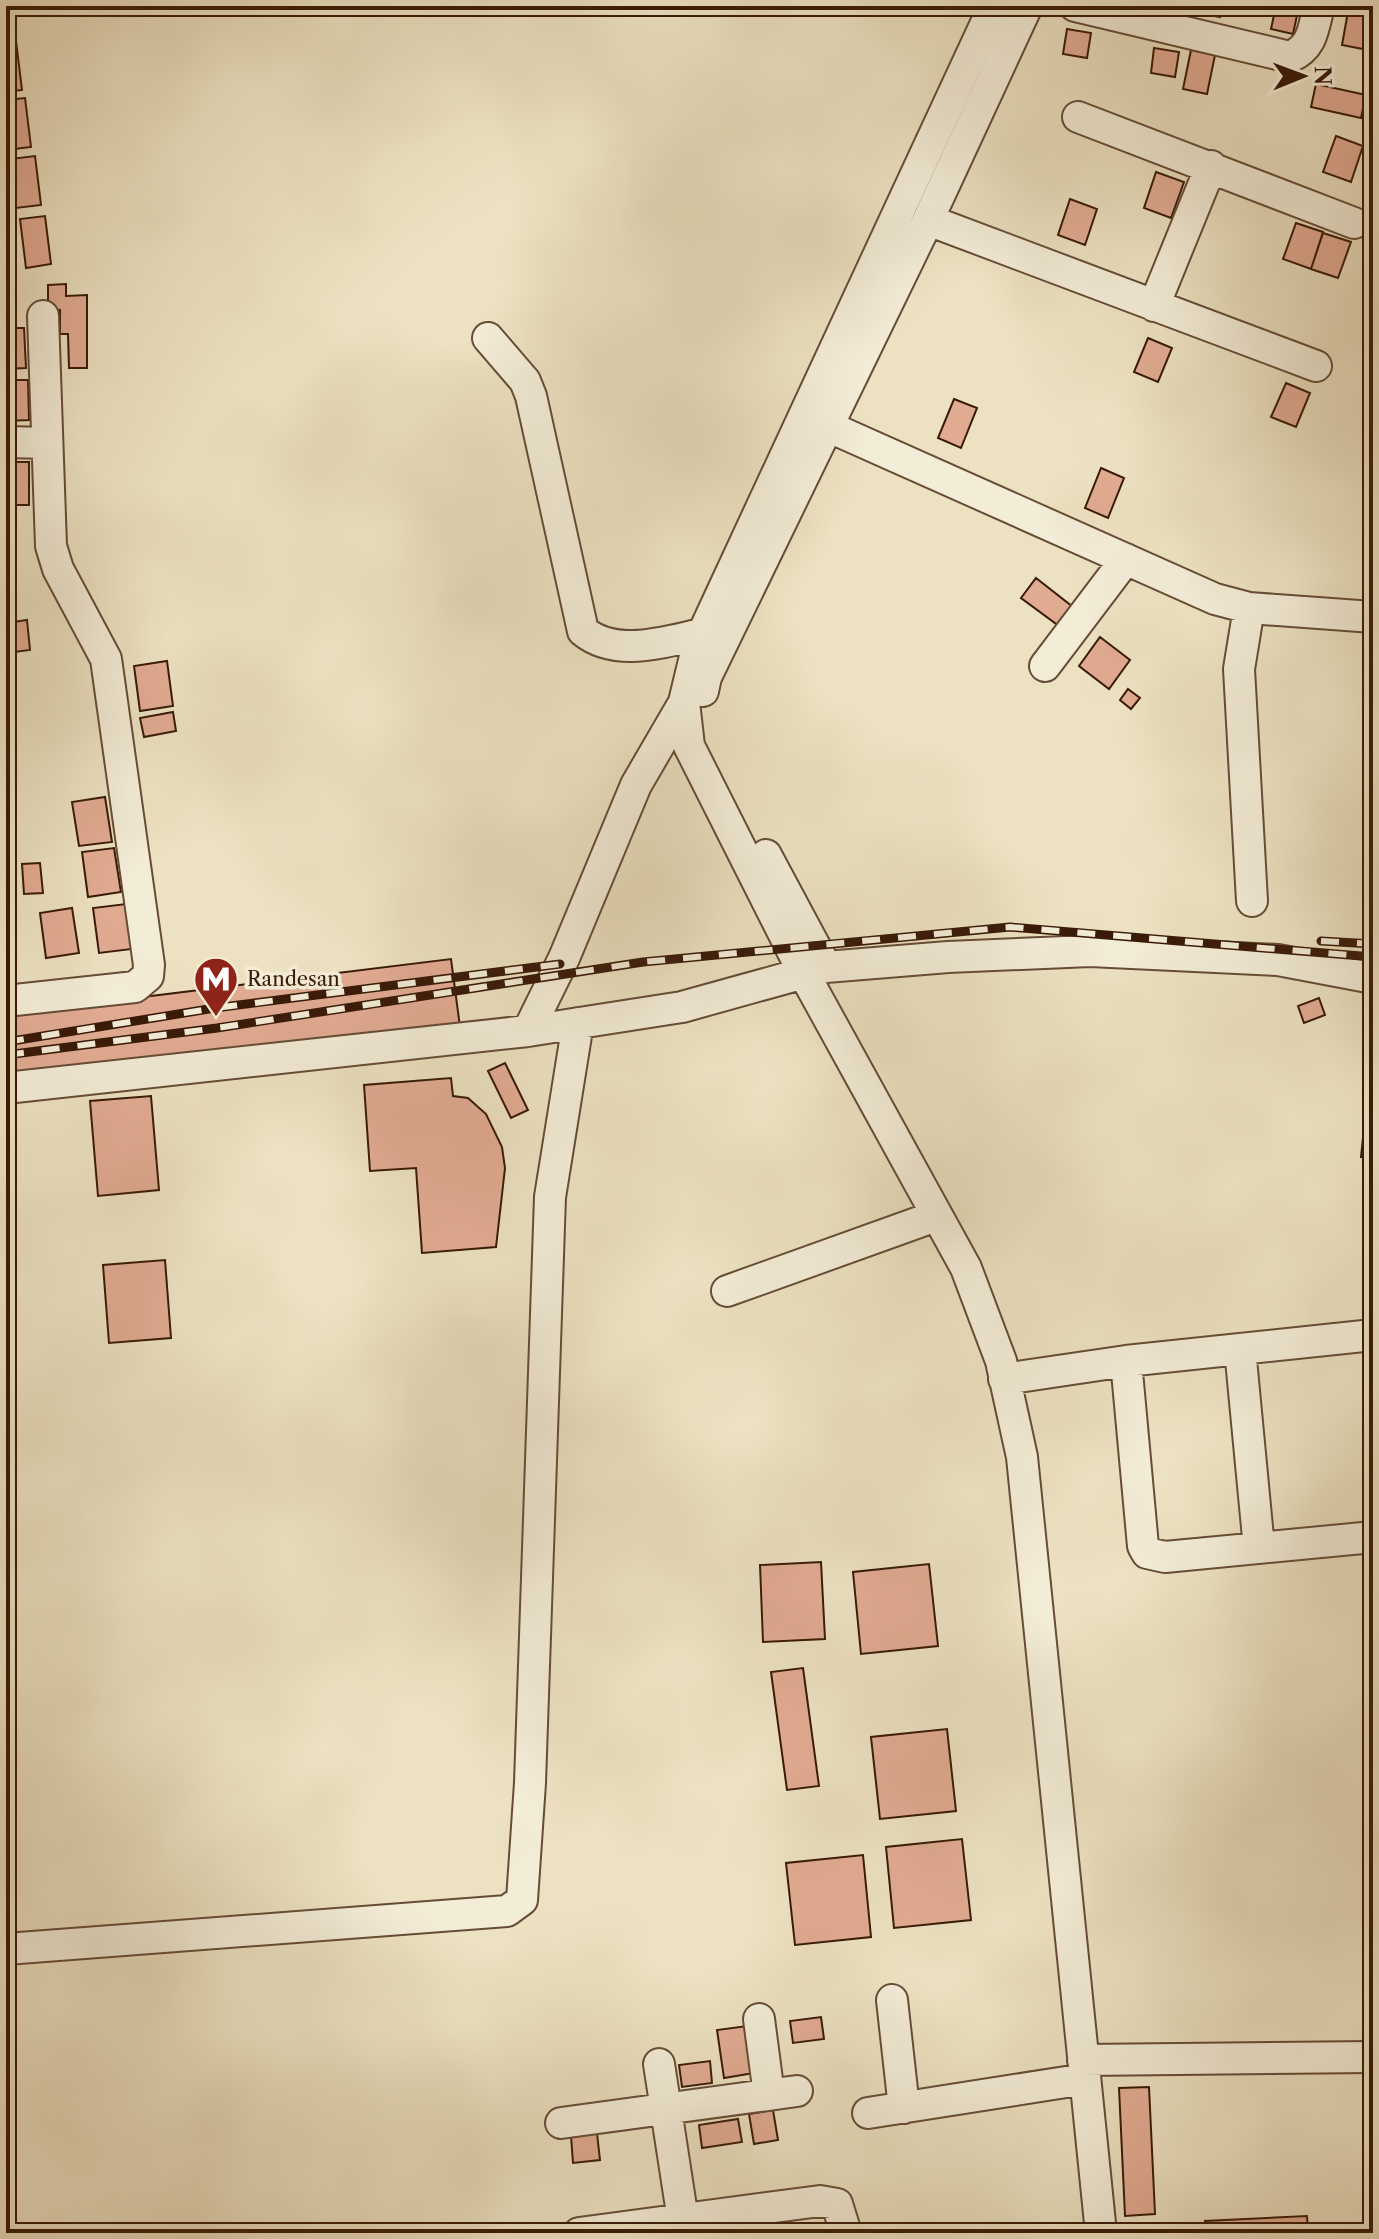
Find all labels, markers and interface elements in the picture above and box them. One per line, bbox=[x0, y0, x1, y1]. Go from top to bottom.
north arrow bbox=[1263, 36, 1343, 116]
text: N bbox=[1309, 66, 1336, 85]
metro station icon: Randesan bbox=[192, 955, 240, 1018]
place label: Randesan bbox=[247, 967, 340, 991]

